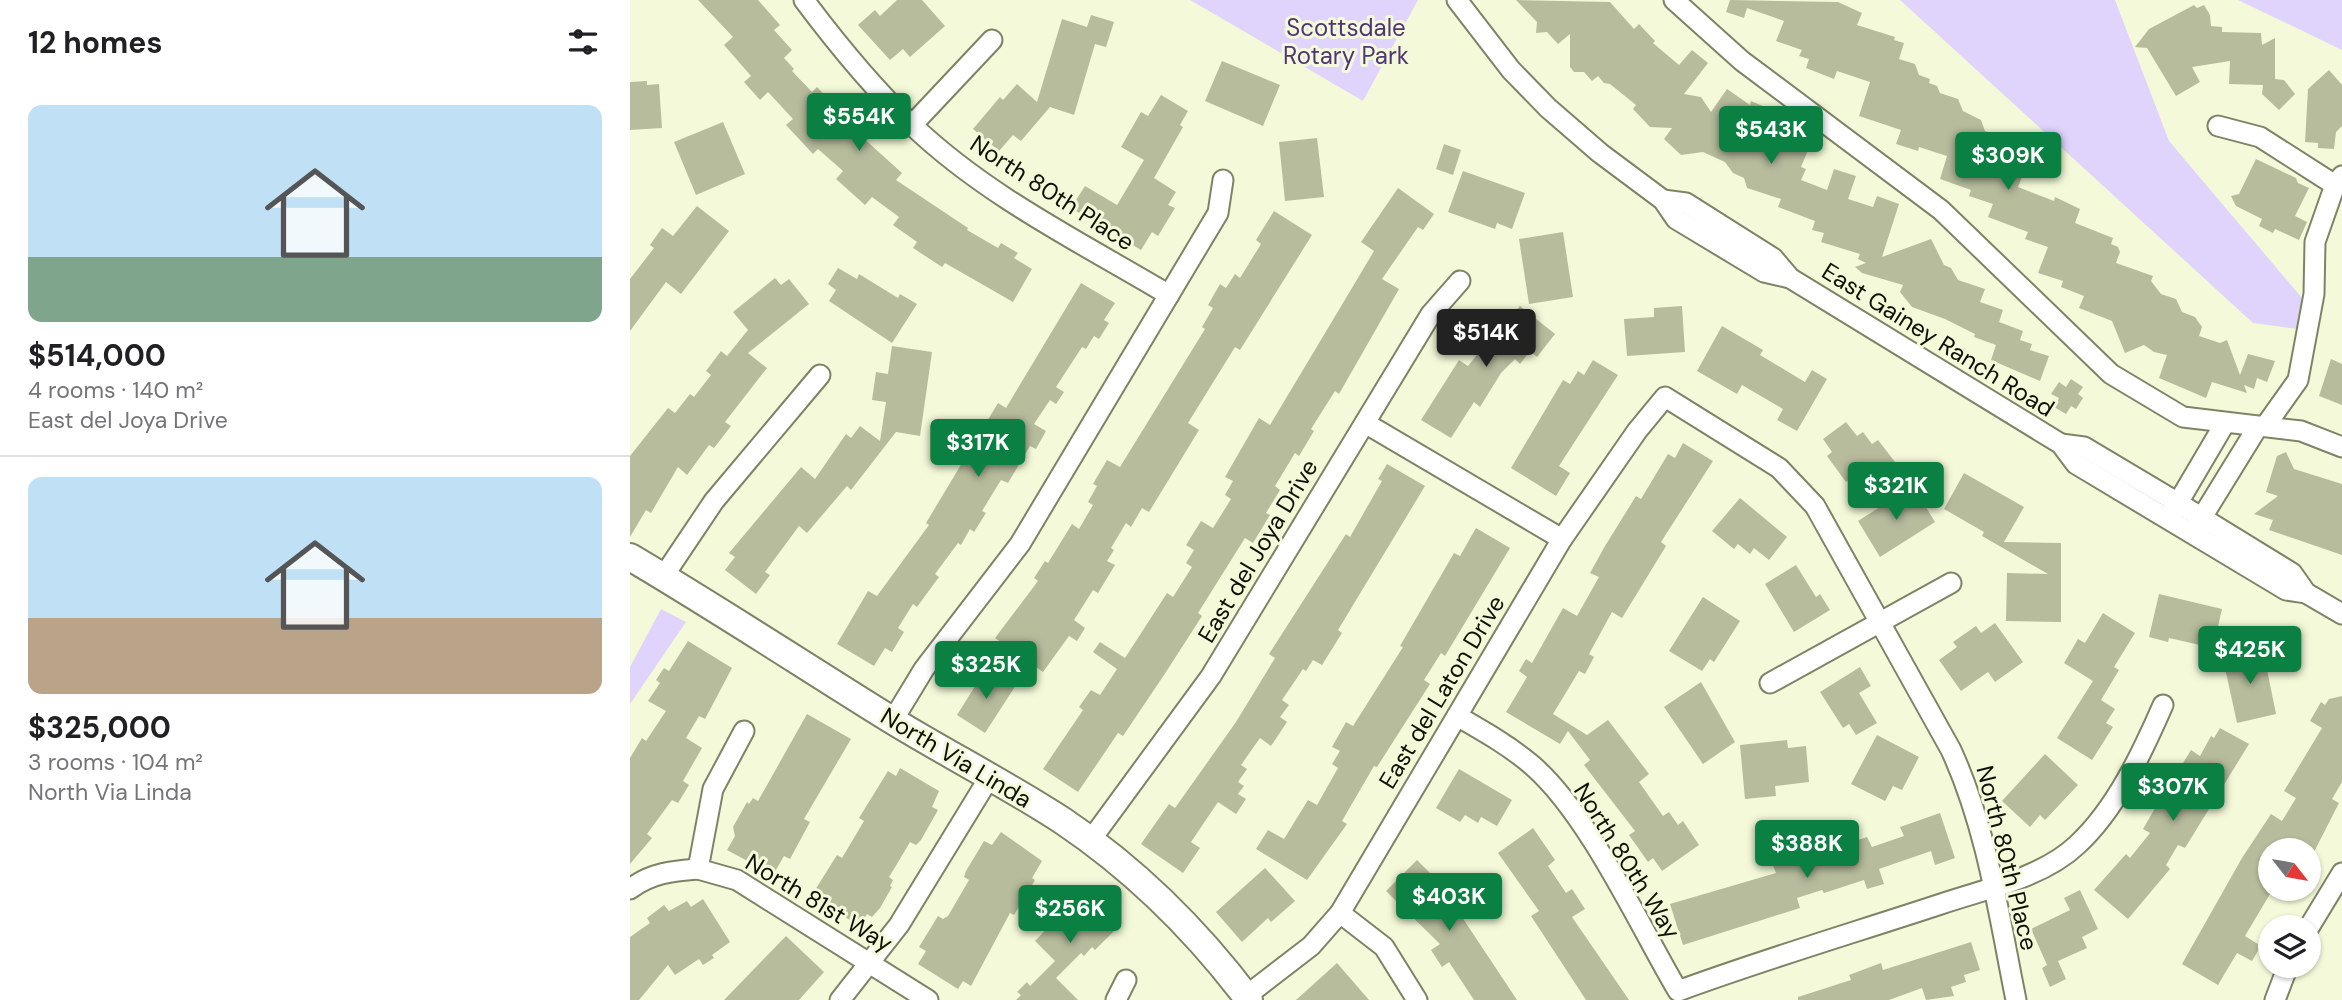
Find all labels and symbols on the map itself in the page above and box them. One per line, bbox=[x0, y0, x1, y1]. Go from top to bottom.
park label: Scottsdale Rotary Park bbox=[1283, 12, 1409, 71]
pin: $554K bbox=[810, 94, 908, 153]
pin: $543K bbox=[1722, 106, 1820, 166]
street label: North 80th Place bbox=[964, 128, 1140, 257]
pin: $309K bbox=[1959, 132, 2057, 192]
street label: East Gainey Ranch Road bbox=[1816, 255, 2060, 424]
pin: $514K bbox=[1437, 310, 1535, 369]
pin: $317K bbox=[929, 420, 1027, 479]
street label: East del Joya Drive bbox=[1191, 453, 1325, 648]
pin: $321K bbox=[1847, 462, 1945, 522]
street label: East del Laton Drive bbox=[1372, 589, 1512, 794]
pin: $425K bbox=[2201, 626, 2299, 686]
pin: $325K bbox=[937, 642, 1035, 701]
street label: North Via Linda bbox=[875, 700, 1037, 815]
street label: North 80th Place bbox=[1970, 762, 2045, 954]
pin: $307K bbox=[2124, 764, 2222, 823]
street label: North 80th Way bbox=[1567, 777, 1688, 944]
pin: $388K bbox=[1758, 820, 1856, 880]
north arrow bbox=[2258, 838, 2320, 901]
street label: North 81st Way bbox=[740, 846, 899, 959]
pin: $403K bbox=[1400, 874, 1498, 933]
pin: $256K bbox=[1021, 886, 1119, 945]

